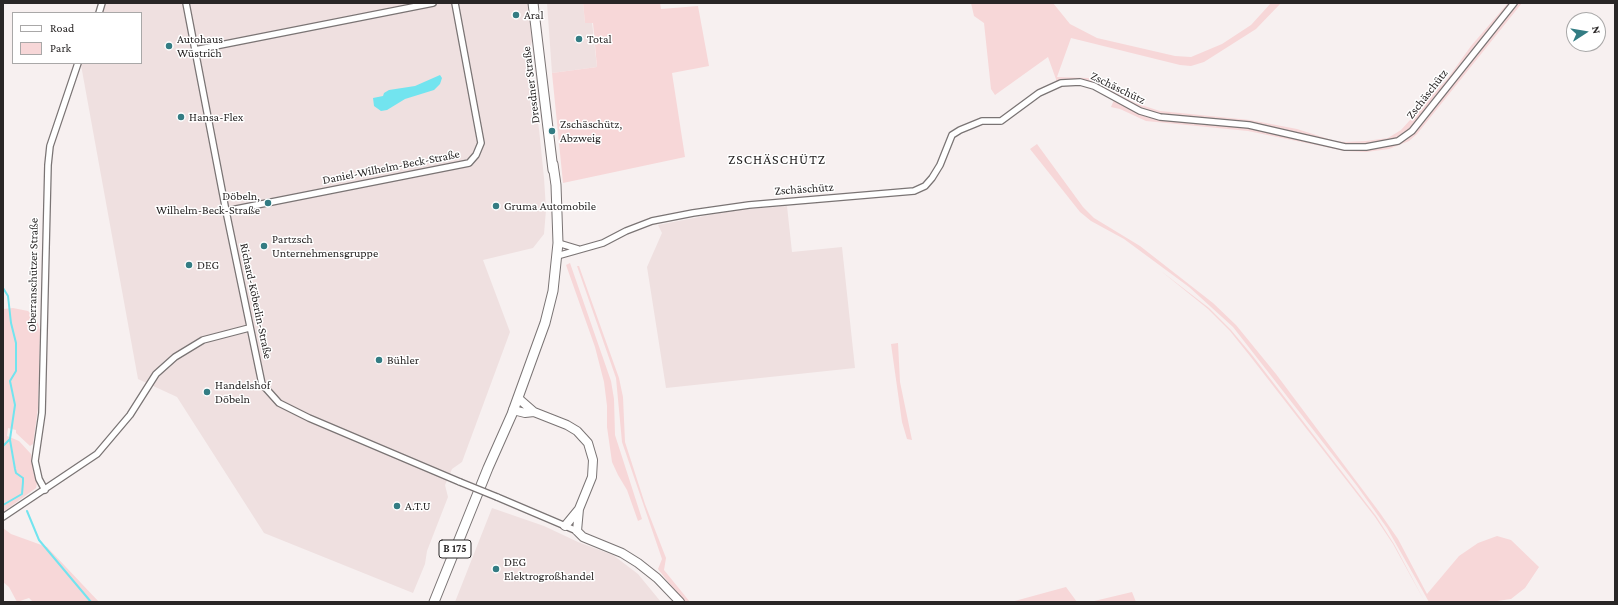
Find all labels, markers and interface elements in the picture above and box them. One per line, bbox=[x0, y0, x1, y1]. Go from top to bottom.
place label: Aral bbox=[524, 8, 544, 22]
marker: Aral bbox=[511, 10, 521, 20]
legend bbox=[12, 12, 142, 64]
north arrow bbox=[1566, 12, 1606, 52]
text: Road bbox=[50, 21, 74, 35]
text: N bbox=[1590, 25, 1603, 35]
place label: Autohaus Wüstrich bbox=[177, 32, 223, 60]
place label: Total bbox=[587, 32, 612, 46]
marker: Total bbox=[574, 34, 584, 44]
text: Park bbox=[50, 41, 71, 55]
marker: Autohaus Wüstrich bbox=[164, 41, 174, 51]
street label: Dresdner Straße bbox=[519, 46, 543, 124]
street label: Zschäschütz bbox=[1403, 66, 1451, 122]
street label: Zschäschütz bbox=[1088, 69, 1148, 107]
place label: Hansa-Flex bbox=[189, 110, 243, 124]
marker: Hansa-Flex bbox=[176, 112, 186, 122]
place label: Zschäschütz, Abzweig bbox=[560, 117, 622, 145]
marker: Zschäschütz, Abzweig bbox=[547, 126, 557, 136]
street label: Daniel-Wilhelm-Beck-Straße bbox=[321, 147, 461, 187]
district label: ZSCHÄSCHÜTZ bbox=[728, 152, 826, 168]
street label: Zschäschütz bbox=[774, 180, 834, 198]
place label: Döbeln, Wilhelm-Beck-Straße bbox=[156, 189, 260, 217]
marker: Döbeln, Wilhelm-Beck-Straße bbox=[263, 198, 273, 208]
place label: Gruma Automobile bbox=[504, 199, 596, 213]
marker: Gruma Automobile bbox=[491, 201, 501, 211]
street label: Oberranschützer Straße bbox=[25, 218, 41, 332]
place label: Partzsch Unternehmensgruppe bbox=[272, 232, 378, 260]
marker: Partzsch Unternehmensgruppe bbox=[259, 241, 269, 251]
street label: Richard-Köberlin-Straße bbox=[237, 242, 275, 360]
place label: DEG bbox=[197, 258, 219, 272]
marker: DEG bbox=[184, 260, 194, 270]
place label: Bühler bbox=[387, 353, 419, 367]
marker: Bühler bbox=[374, 355, 384, 365]
place label: Handelshof Döbeln bbox=[215, 378, 270, 406]
marker: Handelshof Döbeln bbox=[202, 387, 212, 397]
place label: A.T.U bbox=[405, 499, 431, 513]
marker: A.T.U bbox=[392, 501, 402, 511]
road number: B 175 bbox=[439, 540, 471, 558]
place label: DEG Elektrogroßhandel bbox=[504, 555, 594, 583]
marker: DEG Elektrogroßhandel bbox=[491, 564, 501, 574]

